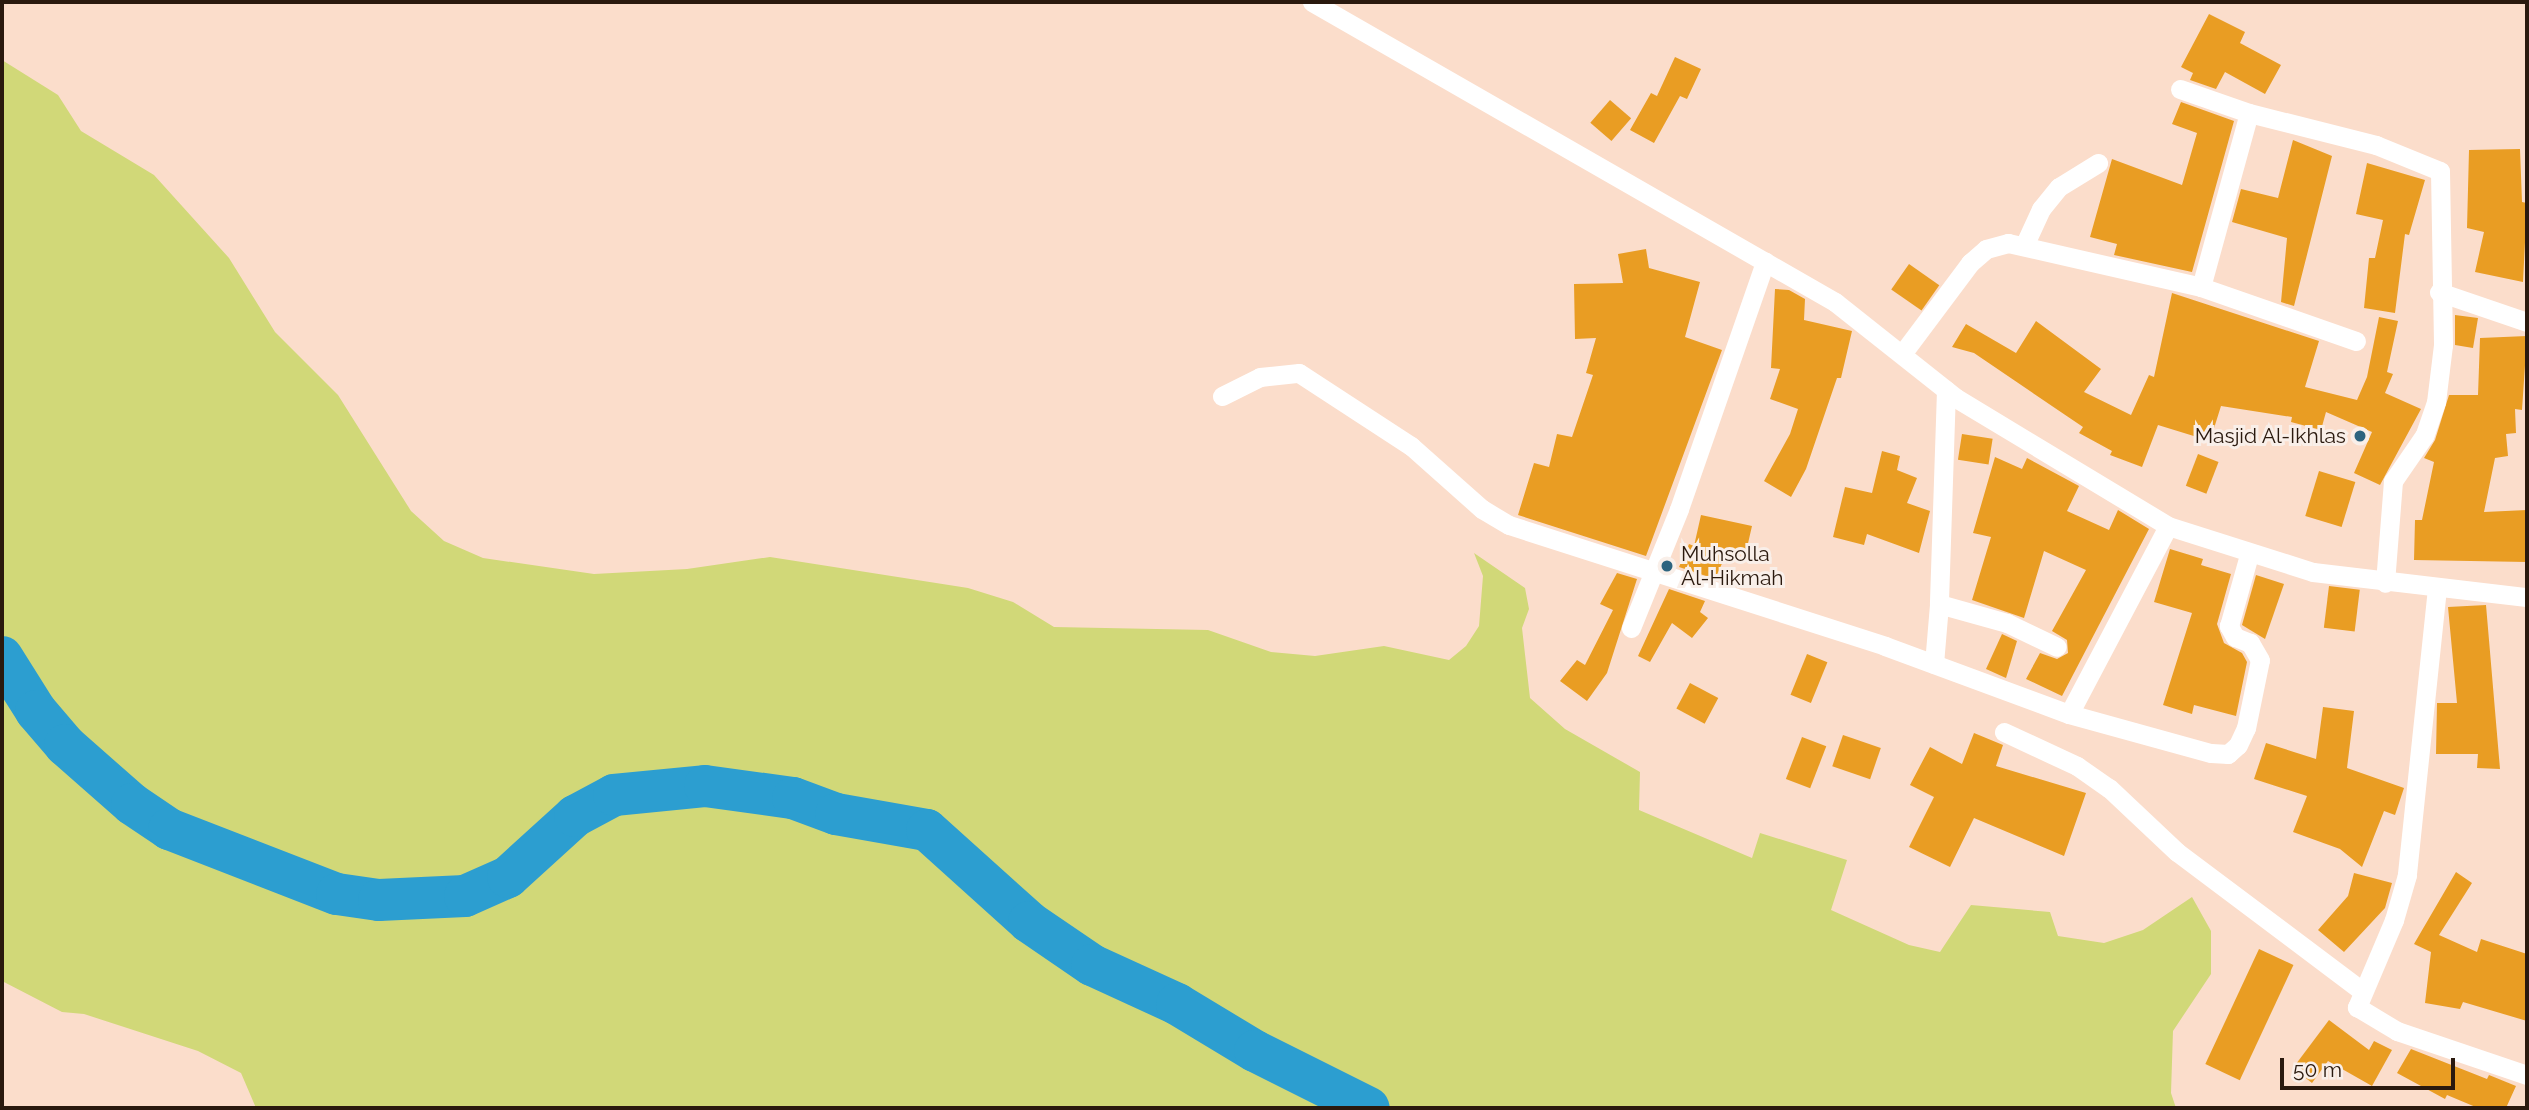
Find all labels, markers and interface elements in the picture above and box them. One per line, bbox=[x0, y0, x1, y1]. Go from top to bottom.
place label: Masjid Al-Ikhlas bbox=[2194, 423, 2346, 449]
marker: Masjid Al-Ikhlas bbox=[2352, 428, 2368, 444]
place label: Muhsolla Al-Hikmah bbox=[1681, 541, 1784, 591]
marker: Muhsolla Al-Hikmah bbox=[1659, 558, 1675, 574]
scale bar bbox=[2284, 1044, 2459, 1088]
text: 50 m bbox=[2293, 1057, 2342, 1082]

